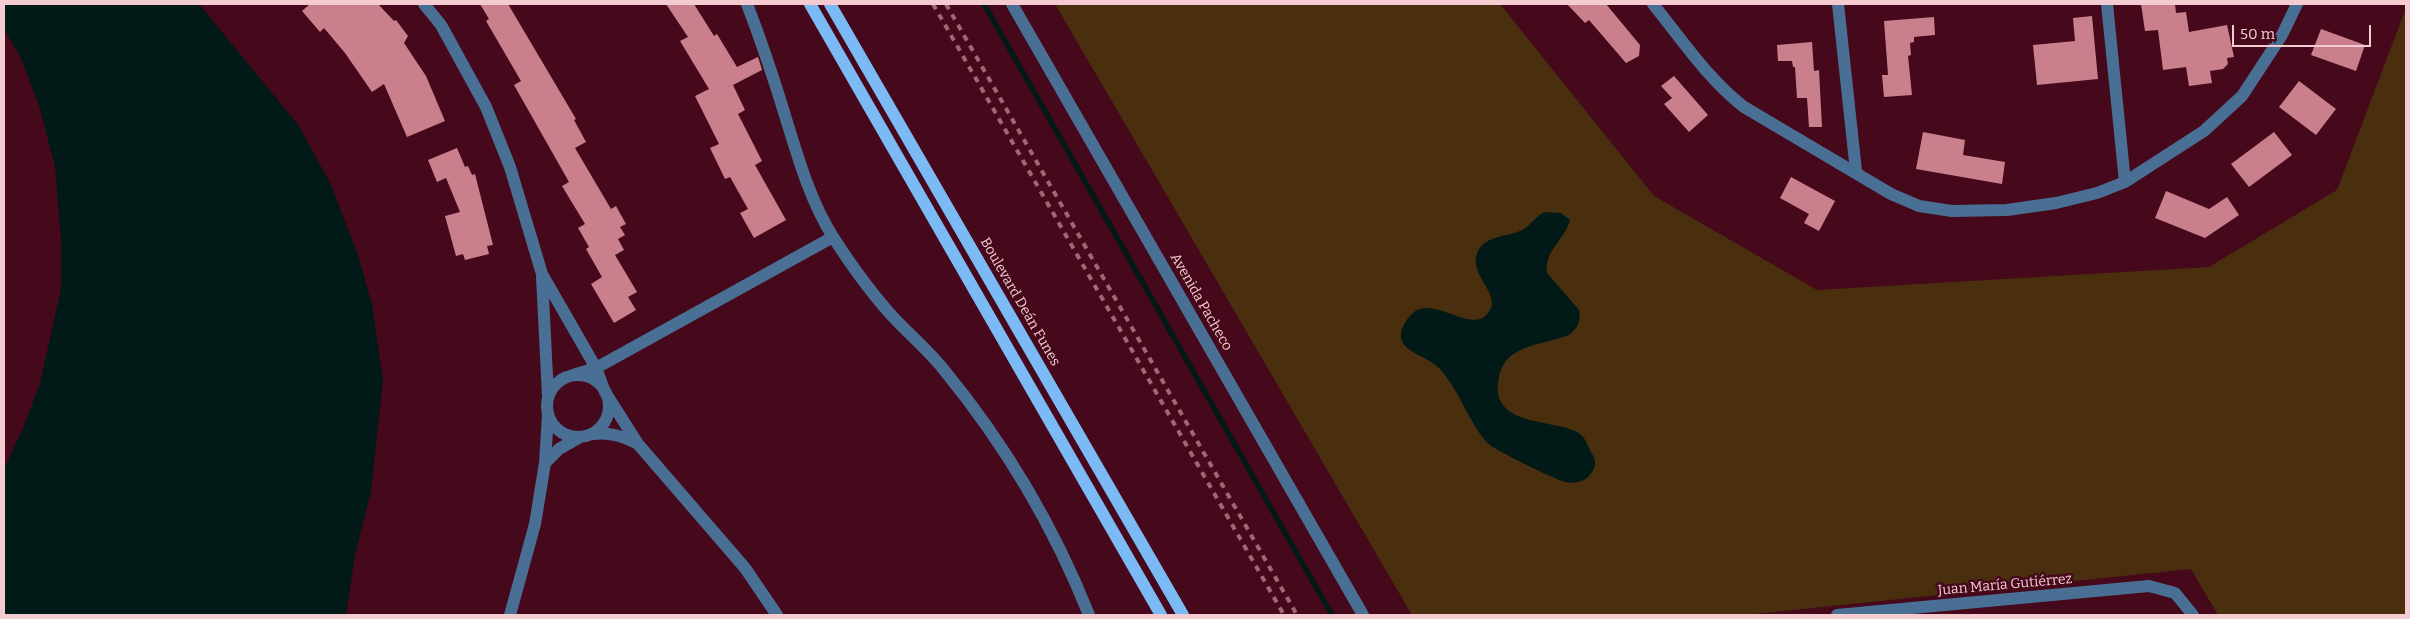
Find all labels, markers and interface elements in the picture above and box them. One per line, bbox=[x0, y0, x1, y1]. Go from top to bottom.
scale bar bbox=[2235, 15, 2374, 47]
text: 50 m bbox=[2240, 25, 2275, 43]
street label: Boulevard Deán Funes bbox=[976, 235, 1064, 369]
street label: Avenida Pacheco bbox=[1166, 250, 1236, 354]
street label: Juan María Gutiérrez bbox=[1937, 571, 2073, 599]

